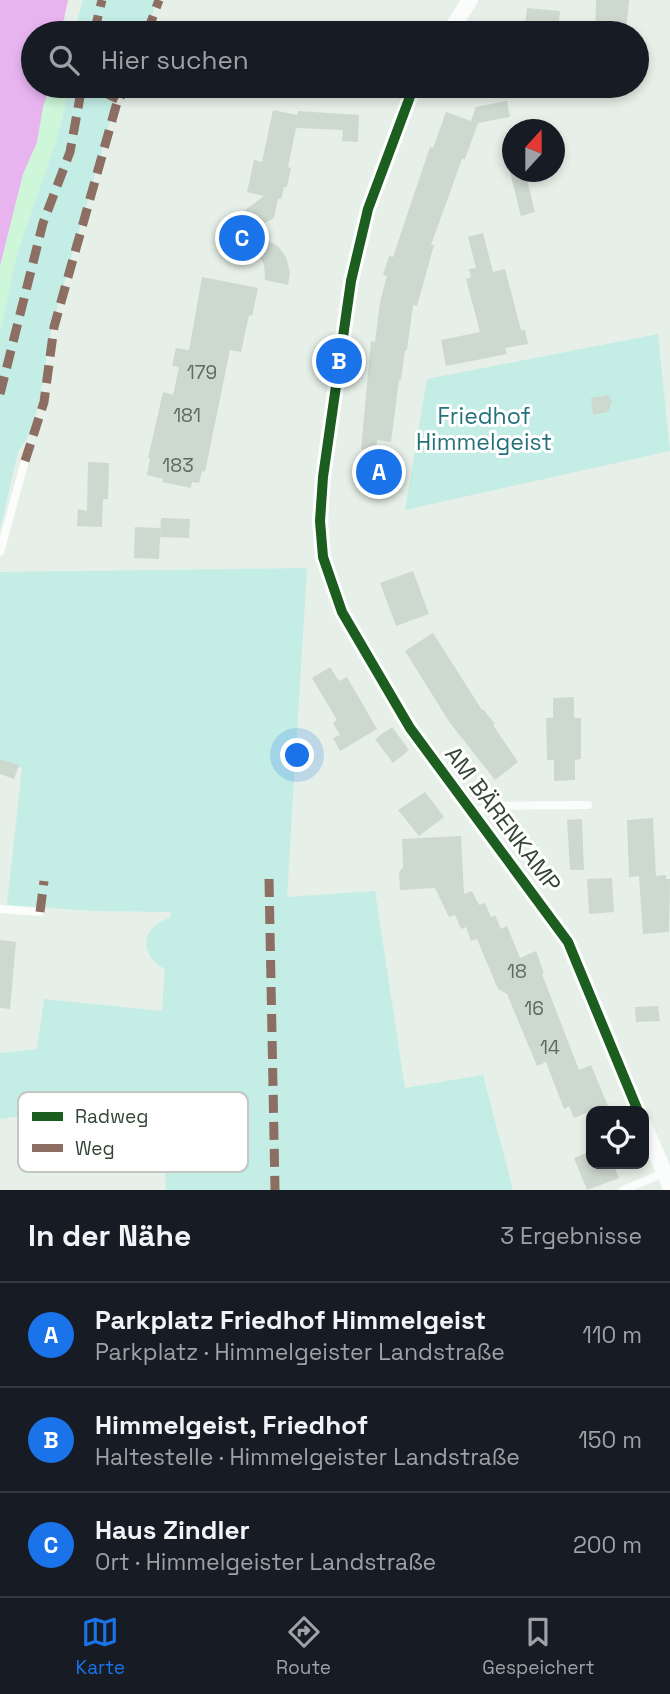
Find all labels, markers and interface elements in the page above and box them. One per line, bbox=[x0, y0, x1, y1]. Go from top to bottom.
search box bbox=[21, 21, 649, 98]
icon: search bbox=[45, 41, 83, 79]
text: Hier suchen bbox=[101, 43, 249, 77]
north arrow bbox=[502, 119, 565, 182]
pin: C bbox=[219, 212, 265, 264]
pin: B bbox=[316, 335, 362, 387]
house number: 179 bbox=[187, 360, 217, 385]
park label: Friedhof Himmelgeist bbox=[416, 401, 552, 457]
house number: 181 bbox=[173, 403, 201, 428]
pin: A bbox=[356, 446, 402, 498]
house number: 183 bbox=[162, 453, 194, 478]
your location bbox=[280, 738, 314, 772]
street label: AM BÄRENKAMP bbox=[438, 740, 568, 898]
house number: 18 bbox=[507, 959, 527, 984]
house number: 16 bbox=[524, 996, 544, 1021]
house number: 14 bbox=[540, 1035, 560, 1060]
legend bbox=[18, 1092, 248, 1172]
text: Radweg bbox=[75, 1104, 148, 1129]
map controls bbox=[586, 1106, 649, 1169]
button: locate bbox=[586, 1106, 649, 1169]
text: Weg bbox=[75, 1136, 115, 1161]
text: In der Nähe bbox=[28, 1216, 191, 1255]
text: 3 Ergebnisse bbox=[500, 1221, 642, 1251]
text: Parkplatz Friedhof Himmelgeist bbox=[95, 1303, 486, 1337]
text: A bbox=[44, 1320, 58, 1350]
text: 110 m bbox=[582, 1320, 642, 1350]
text: Parkplatz · Himmelgeister Landstraße bbox=[95, 1337, 505, 1367]
text: Himmelgeist, Friedhof bbox=[95, 1408, 368, 1442]
text: B bbox=[43, 1425, 59, 1455]
text: 150 m bbox=[578, 1425, 642, 1455]
text: Haltestelle · Himmelgeister Landstraße bbox=[95, 1442, 520, 1472]
text: Haus Zindler bbox=[95, 1513, 250, 1547]
text: C bbox=[44, 1530, 58, 1560]
text: 200 m bbox=[573, 1530, 642, 1560]
text: Ort · Himmelgeister Landstraße bbox=[95, 1547, 436, 1577]
tab: Karte bbox=[76, 1613, 125, 1680]
tab: Route bbox=[276, 1613, 331, 1680]
tab: Gespeichert bbox=[482, 1613, 594, 1680]

